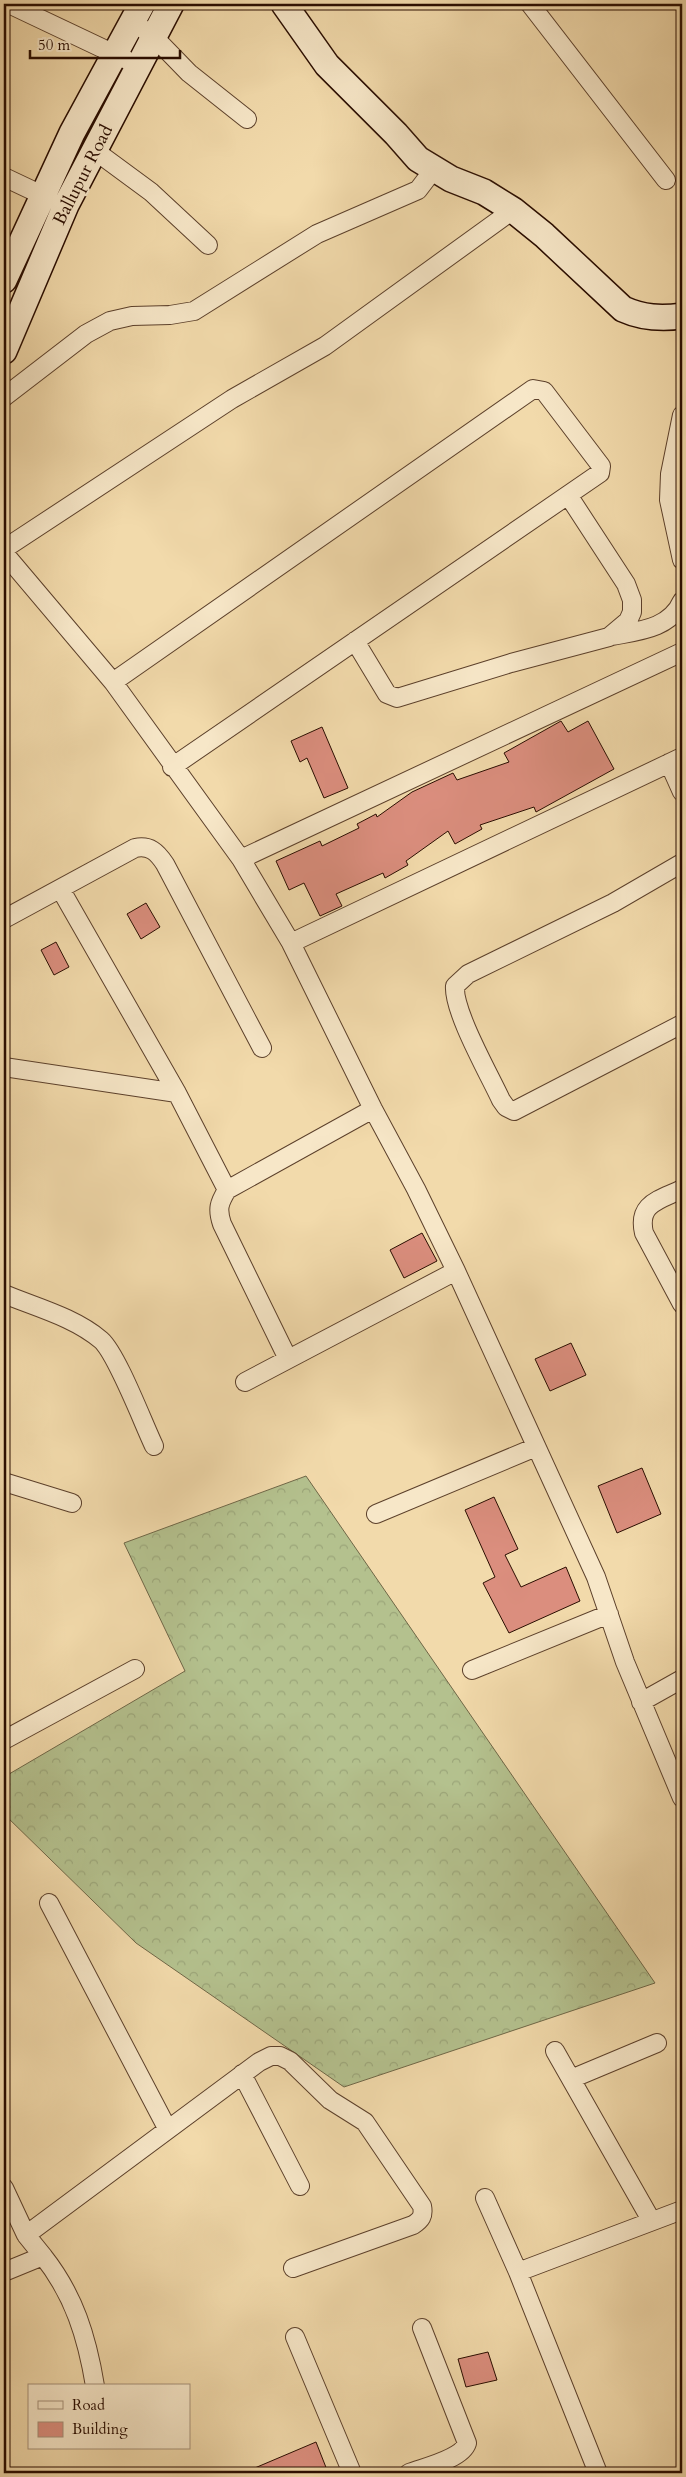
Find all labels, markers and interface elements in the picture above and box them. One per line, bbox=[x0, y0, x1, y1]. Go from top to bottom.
scale bar bbox=[30, 28, 180, 60]
text: 50 m bbox=[38, 35, 70, 55]
street label: Ballupur Road bbox=[47, 120, 119, 229]
legend bbox=[28, 2384, 190, 2450]
text: Road bbox=[72, 2395, 105, 2415]
text: Building bbox=[72, 2419, 128, 2439]

